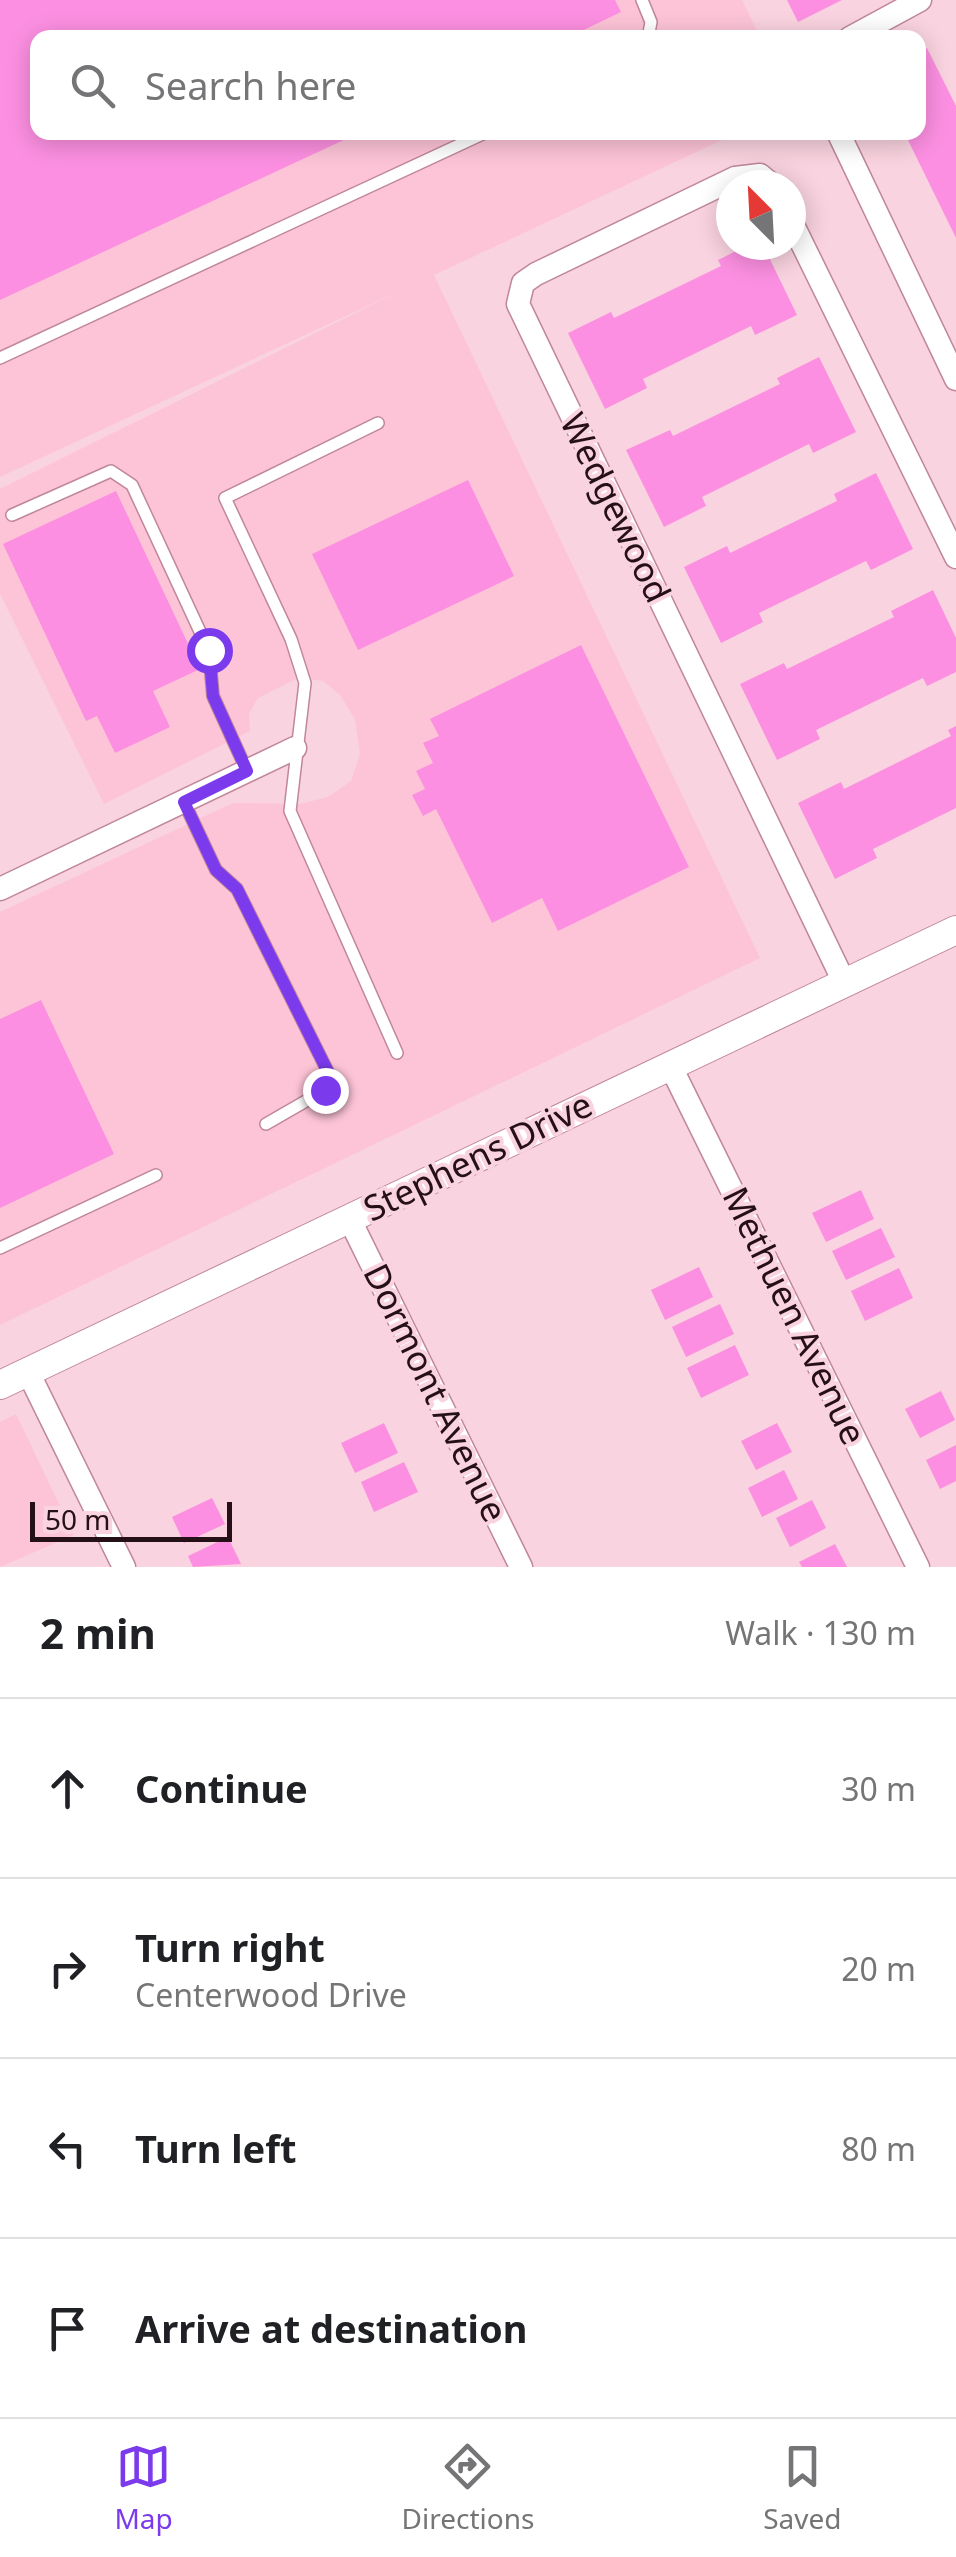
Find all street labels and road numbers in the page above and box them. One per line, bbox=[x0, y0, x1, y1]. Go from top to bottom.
street label: Wedgewood bbox=[550, 405, 682, 610]
street label: Stephens Drive bbox=[355, 1080, 599, 1231]
street label: Methuen Avenue bbox=[713, 1179, 878, 1452]
street label: Dormont Avenue bbox=[354, 1256, 519, 1529]

